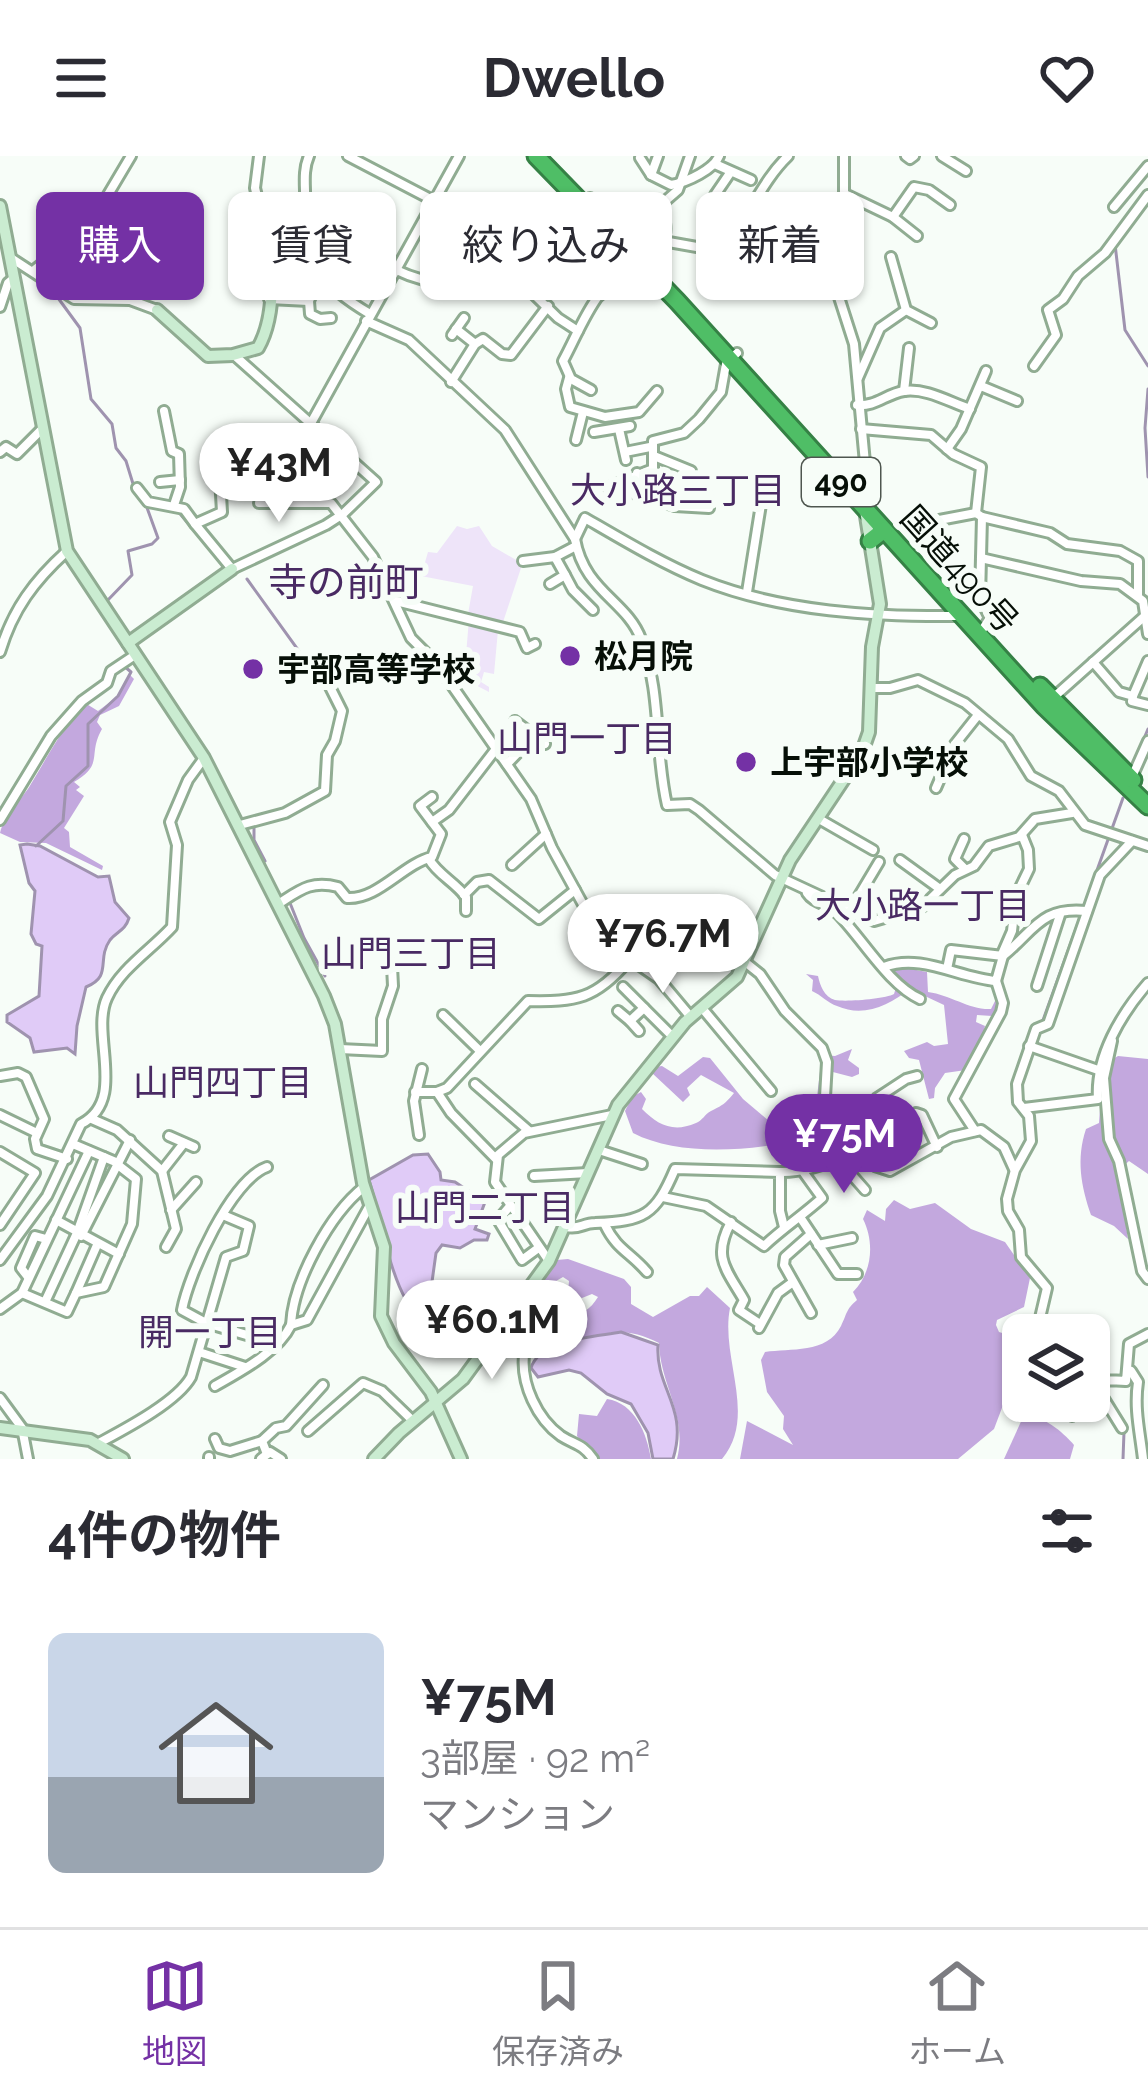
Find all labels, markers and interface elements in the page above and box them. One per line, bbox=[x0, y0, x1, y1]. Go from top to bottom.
icon: menu bbox=[48, 45, 114, 111]
icon: heart bbox=[1034, 45, 1100, 111]
text: Dwello bbox=[483, 46, 665, 110]
chip: 購入 bbox=[36, 192, 204, 300]
chip: 賃貸 bbox=[228, 192, 396, 300]
chip: 絞り込み bbox=[420, 192, 672, 300]
chip: 新着 bbox=[696, 192, 864, 300]
pin: ¥43M bbox=[208, 423, 350, 525]
text: ¥43M bbox=[226, 439, 332, 485]
road number: 490 bbox=[802, 458, 880, 506]
district label: 大小路三丁目 bbox=[570, 469, 786, 511]
street label: 国道490号 bbox=[893, 498, 1027, 641]
district label: 寺の前町 bbox=[268, 559, 424, 605]
place label: 松月院 bbox=[594, 637, 693, 676]
marker: 松月院 bbox=[557, 643, 583, 669]
place label: 宇部高等学校 bbox=[277, 650, 475, 689]
marker: 宇部高等学校 bbox=[240, 656, 266, 682]
district label: 山門一丁目 bbox=[497, 717, 677, 759]
place label: 上宇部小学校 bbox=[770, 743, 968, 782]
marker: 上宇部小学校 bbox=[733, 749, 759, 775]
district label: 大小路一丁目 bbox=[815, 884, 1031, 926]
pin: ¥76.7M bbox=[565, 894, 761, 996]
text: ¥76.7M bbox=[595, 910, 731, 956]
district label: 山門三丁目 bbox=[321, 932, 501, 974]
district label: 山門四丁目 bbox=[133, 1061, 313, 1103]
pin: ¥75M bbox=[773, 1094, 915, 1196]
text: ¥75M bbox=[792, 1110, 896, 1156]
district label: 山門二丁目 bbox=[395, 1186, 575, 1228]
pin: ¥60.1M bbox=[394, 1280, 590, 1382]
text: ¥60.1M bbox=[423, 1296, 561, 1342]
district label: 開一丁目 bbox=[138, 1311, 282, 1353]
map controls bbox=[1002, 1314, 1110, 1422]
button: layers bbox=[1002, 1314, 1110, 1422]
icon: filters bbox=[1034, 1498, 1100, 1564]
text: 4件の物件 bbox=[48, 1505, 281, 1565]
text: ¥75M bbox=[420, 1667, 557, 1727]
icon: home bbox=[144, 1681, 288, 1825]
text: 3部屋 · 92 m² bbox=[420, 1735, 650, 1781]
text: マンション bbox=[420, 1791, 615, 1837]
tab: 地図 bbox=[142, 1953, 208, 2073]
tab: 保存済み bbox=[492, 1953, 624, 2073]
tab: ホーム bbox=[908, 1953, 1006, 2073]

